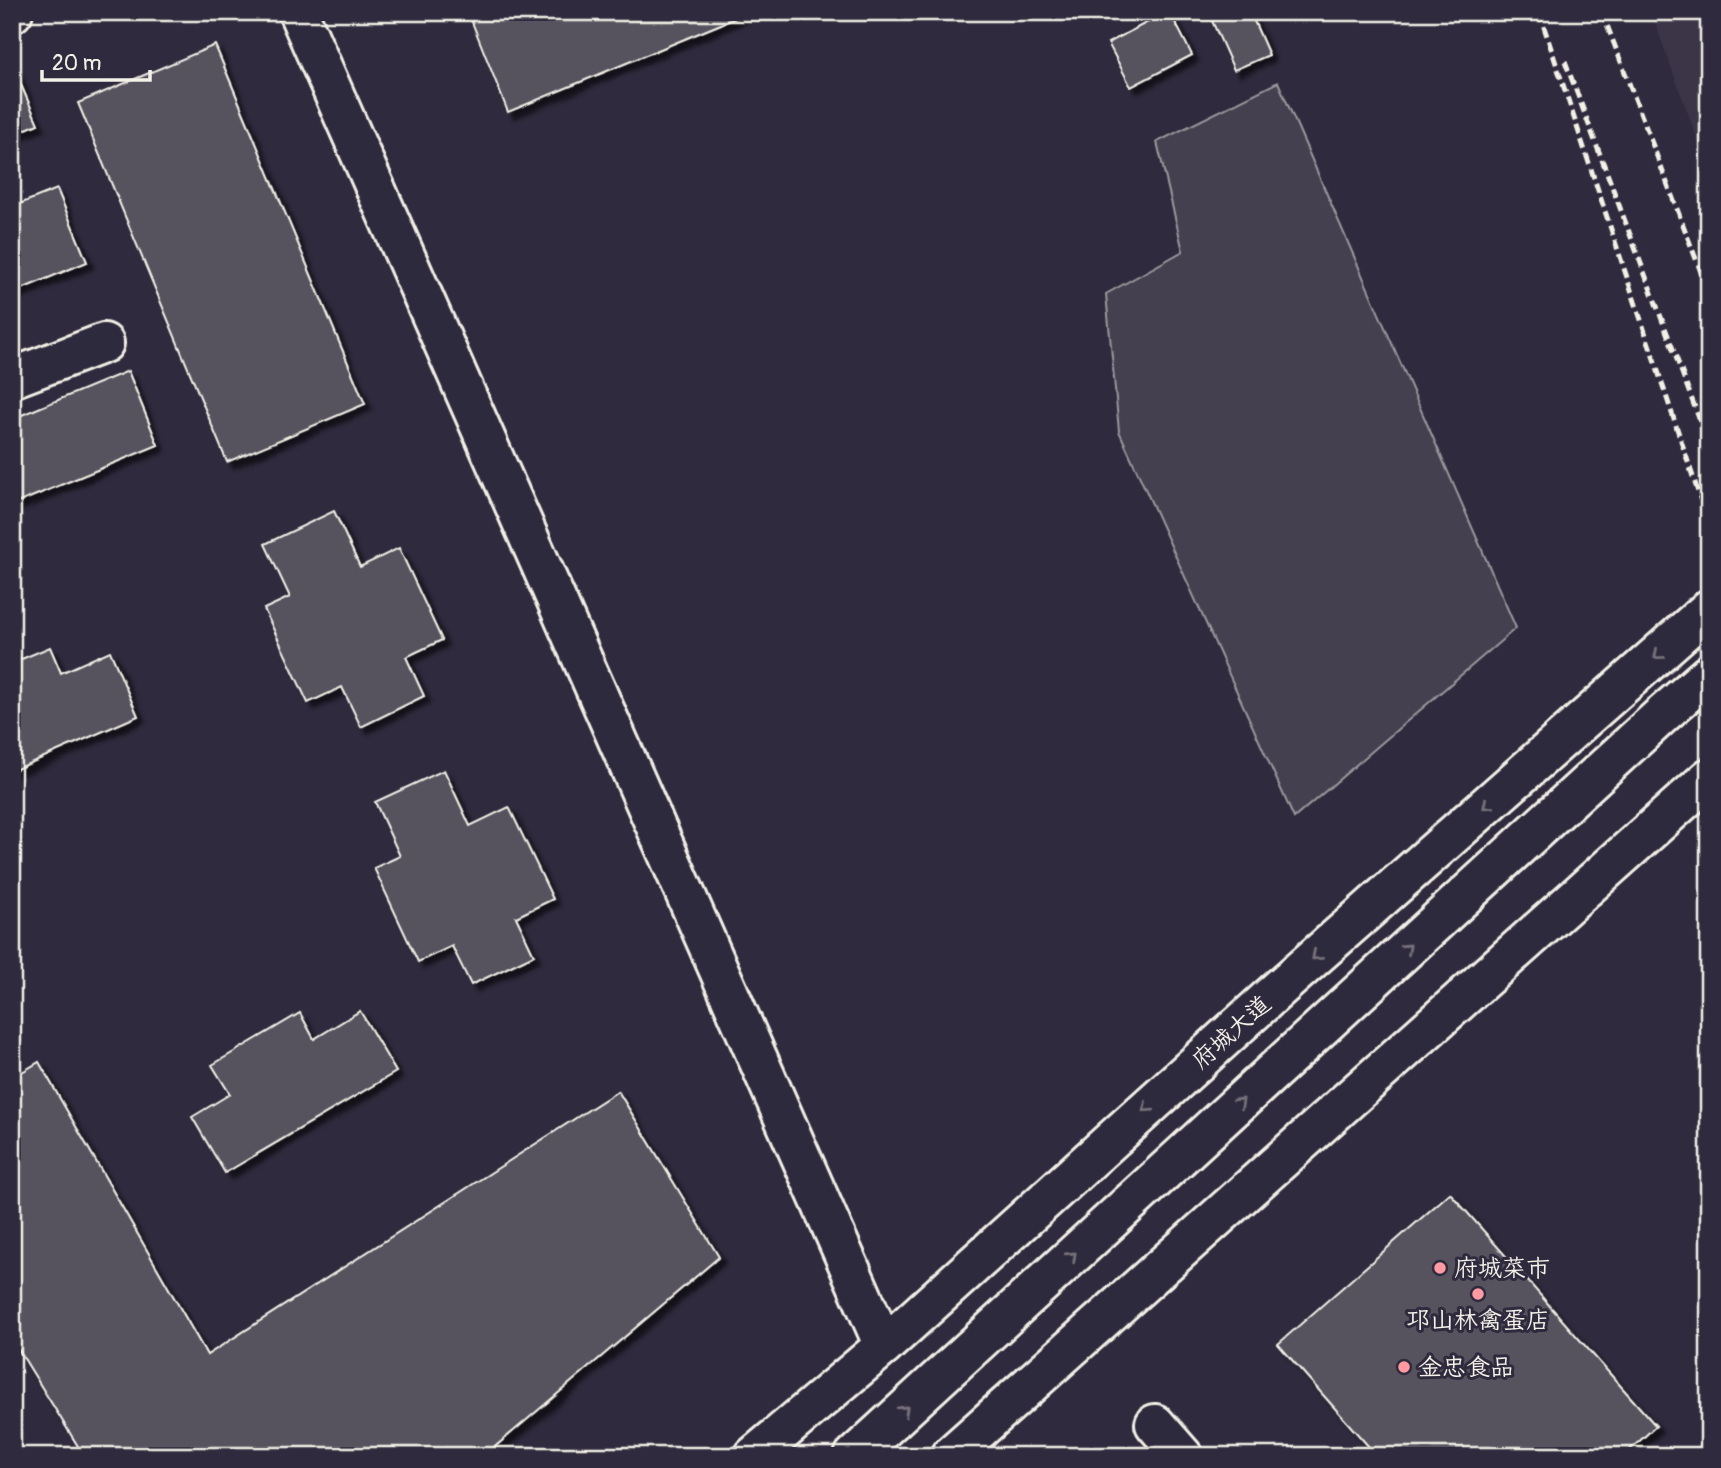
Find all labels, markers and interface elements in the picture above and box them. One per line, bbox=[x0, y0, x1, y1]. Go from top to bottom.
scale bar bbox=[42, 38, 150, 82]
text: 20 m bbox=[52, 50, 101, 77]
one-way arrow bbox=[1653, 646, 1666, 659]
one-way arrow bbox=[1482, 797, 1495, 809]
one-way arrow bbox=[1399, 944, 1412, 957]
one-way arrow bbox=[1312, 948, 1325, 960]
street label: 府城大道 bbox=[1186, 989, 1277, 1075]
one-way arrow bbox=[1232, 1098, 1245, 1110]
one-way arrow bbox=[1142, 1100, 1155, 1112]
one-way arrow bbox=[1064, 1252, 1077, 1264]
place label: 府城菜市 bbox=[1454, 1254, 1550, 1283]
marker: 府城菜市 bbox=[1432, 1260, 1448, 1276]
marker: 邛山林禽蛋店 bbox=[1470, 1286, 1486, 1302]
place label: 邛山林禽蛋店 bbox=[1406, 1306, 1550, 1335]
place label: 金忠食品 bbox=[1418, 1353, 1514, 1382]
marker: 金忠食品 bbox=[1396, 1359, 1412, 1375]
one-way arrow bbox=[896, 1405, 909, 1418]

